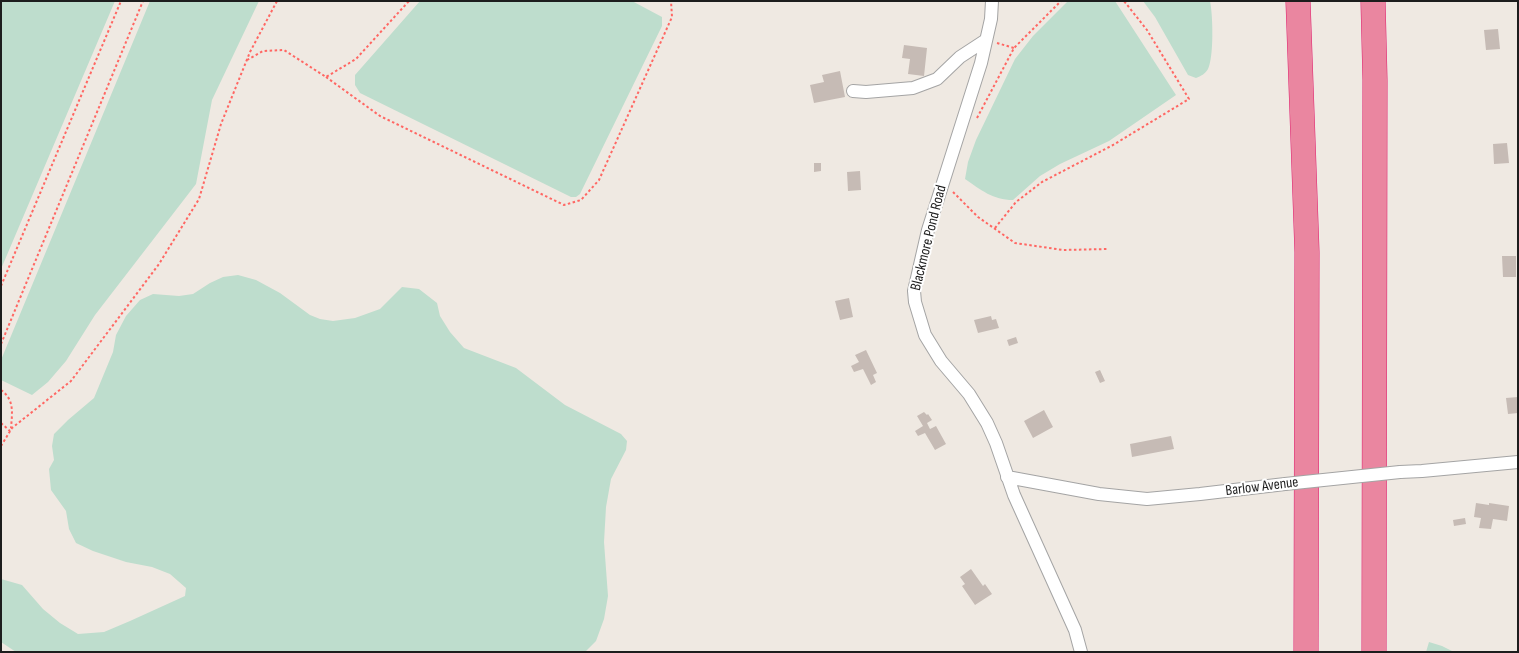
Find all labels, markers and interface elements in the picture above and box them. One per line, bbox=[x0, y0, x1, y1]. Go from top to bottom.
street label: Blackmore Pond Road bbox=[907, 183, 951, 293]
street label: Barlow Avenue bbox=[1225, 474, 1299, 500]

